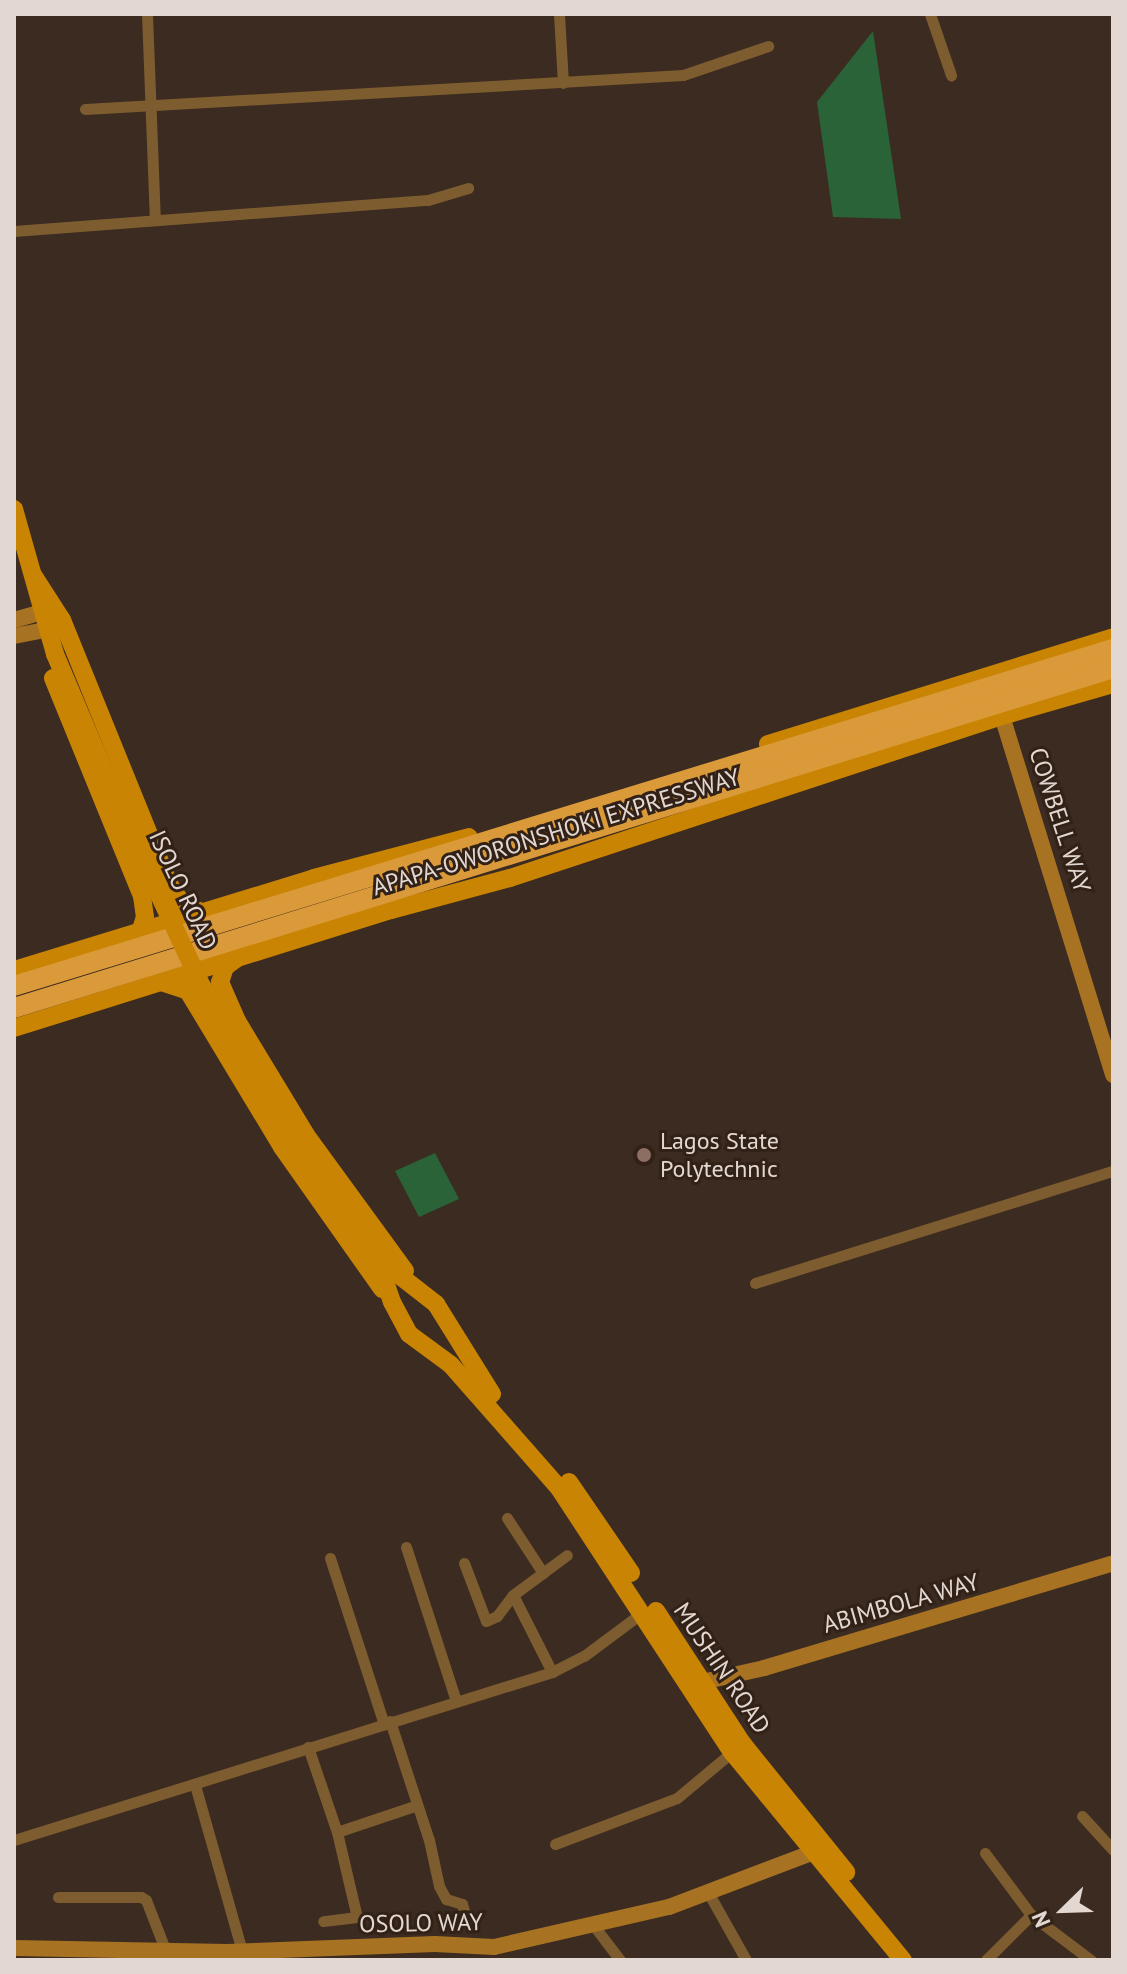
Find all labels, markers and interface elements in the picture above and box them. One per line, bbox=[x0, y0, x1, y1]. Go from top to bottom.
street label: COWBELL WAY bbox=[1023, 743, 1097, 897]
street label: APAPA-OWORONSHOKI EXPRESSWAY bbox=[369, 762, 743, 902]
street label: ISOLO ROAD bbox=[143, 826, 223, 954]
place label: Lagos State Polytechnic bbox=[660, 1127, 779, 1183]
marker: Lagos State Polytechnic bbox=[635, 1146, 653, 1164]
street label: ABIMBOLA WAY bbox=[819, 1567, 983, 1639]
street label: MUSHIN ROAD bbox=[668, 1597, 776, 1739]
north arrow bbox=[1023, 1870, 1103, 1950]
text: N bbox=[1025, 1907, 1057, 1932]
street label: OSOLO WAY bbox=[359, 1908, 483, 1938]

